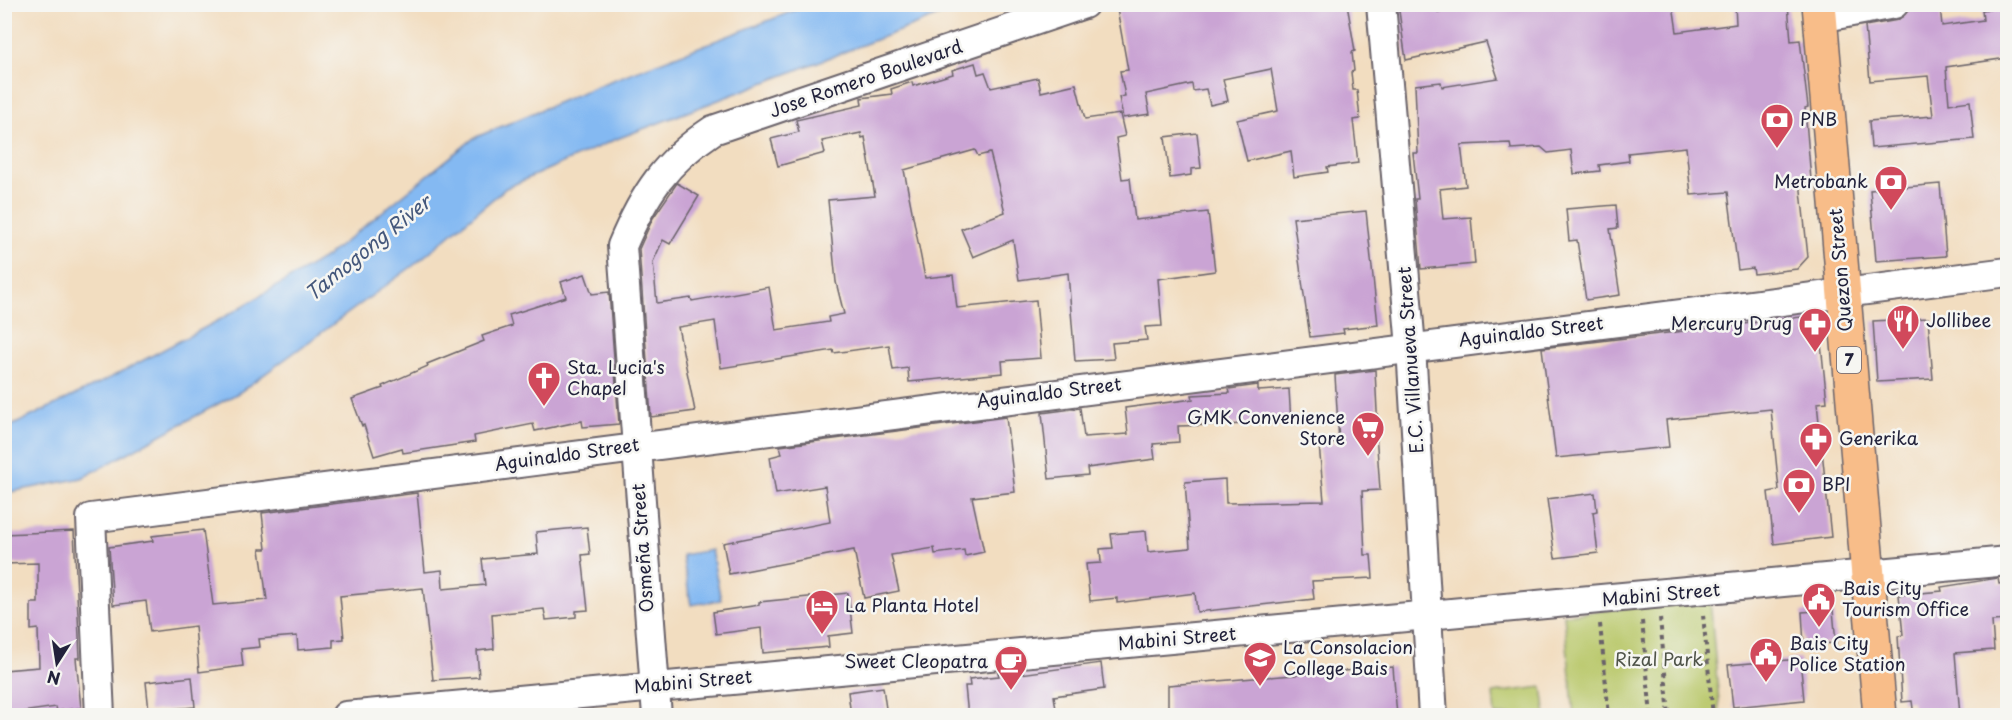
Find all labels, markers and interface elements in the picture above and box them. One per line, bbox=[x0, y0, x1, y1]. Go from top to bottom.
street label: Jose Romero Boulevard bbox=[765, 32, 966, 123]
bank icon: PNB bbox=[1759, 102, 1795, 149]
place label: PNB bbox=[1800, 105, 1837, 132]
bank icon: Metrobank bbox=[1873, 164, 1909, 211]
place label: Metrobank bbox=[1774, 167, 1868, 194]
water label: Tamogong River bbox=[298, 185, 439, 307]
street label: Quezon Street bbox=[1821, 207, 1858, 333]
street label: E.C. Villanueva Street bbox=[1390, 266, 1429, 454]
restaurant icon: Jollibee bbox=[1885, 303, 1921, 350]
pharmacy icon: Mercury Drug bbox=[1797, 306, 1833, 353]
place label: Jollibee bbox=[1926, 306, 1991, 333]
street label: Aguinaldo Street bbox=[1457, 308, 1605, 353]
place label: Mercury Drug bbox=[1671, 309, 1792, 336]
road number: 7 bbox=[1837, 347, 1861, 373]
place label: Sta. Lucia's Chapel bbox=[567, 353, 665, 401]
church icon: Sta. Lucia's Chapel bbox=[526, 360, 562, 407]
street label: Aguinaldo Street bbox=[975, 369, 1123, 414]
place label: GMK Convenience Store bbox=[1187, 403, 1345, 451]
supermarket icon: GMK Convenience Store bbox=[1350, 410, 1386, 457]
pharmacy icon: Generika bbox=[1798, 421, 1834, 468]
place label: Generika bbox=[1839, 424, 1919, 451]
street label: Aguinaldo Street bbox=[493, 430, 641, 477]
bank icon: BPI bbox=[1781, 467, 1817, 514]
place label: BPI bbox=[1822, 470, 1851, 497]
street label: Osmeña Street bbox=[624, 483, 659, 613]
place label: Bais City Tourism Office bbox=[1842, 574, 1969, 622]
street label: Mabini Street bbox=[1601, 575, 1721, 612]
public building icon: Bais City Tourism Office bbox=[1801, 581, 1837, 628]
hotel icon: La Planta Hotel bbox=[804, 588, 840, 635]
place label: La Planta Hotel bbox=[845, 591, 979, 618]
street label: Mabini Street bbox=[1117, 619, 1237, 656]
place label: Bais City Police Station bbox=[1789, 629, 1906, 677]
north arrow bbox=[27, 633, 87, 693]
place label: La Consolacion College Bais bbox=[1283, 633, 1413, 681]
public building icon: Bais City Police Station bbox=[1748, 636, 1784, 683]
school or university icon: La Consolacion College Bais bbox=[1242, 640, 1278, 687]
cafe icon: Sweet Cleopatra bbox=[993, 644, 1029, 691]
park label: Rizal Park bbox=[1615, 645, 1703, 672]
place label: Sweet Cleopatra bbox=[844, 647, 988, 674]
street label: Mabini Street bbox=[633, 662, 753, 699]
text: N bbox=[45, 666, 62, 692]

